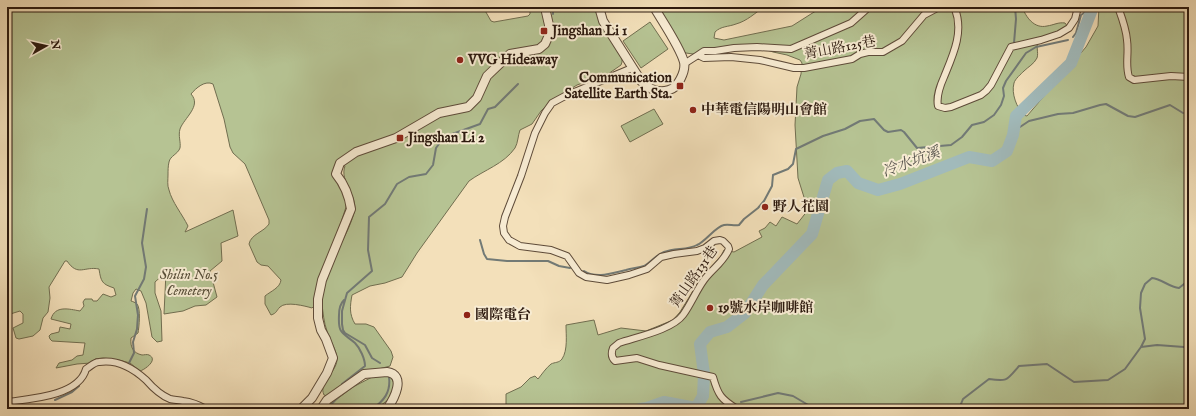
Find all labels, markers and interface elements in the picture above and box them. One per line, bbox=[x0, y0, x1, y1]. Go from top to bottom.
place label: Jingshan Li 1 bbox=[550, 22, 627, 40]
north arrow bbox=[26, 26, 66, 66]
marker: Jingshan Li 1 bbox=[539, 26, 549, 36]
street label: 菁山路125巷 bbox=[803, 32, 877, 64]
text: N bbox=[47, 38, 63, 51]
place label: VVG Hideaway bbox=[467, 51, 559, 69]
marker: VVG Hideaway bbox=[455, 55, 465, 65]
place label: Communication Satellite Earth Sta. bbox=[564, 69, 673, 103]
marker: Communication Satellite Earth Sta. bbox=[675, 81, 685, 91]
place label: 中華電信陽明山會館 bbox=[701, 101, 827, 119]
marker: 中華電信陽明山會館 bbox=[688, 105, 698, 115]
place label: Jingshan Li 2 bbox=[406, 129, 485, 147]
marker: Jingshan Li 2 bbox=[395, 133, 405, 143]
water label: 冷水坑溪 bbox=[880, 142, 944, 181]
place label: 野人花園 bbox=[773, 198, 829, 216]
marker: 野人花園 bbox=[760, 202, 770, 212]
street label: 菁山路131巷 bbox=[666, 242, 722, 312]
park label: Shilin No.5 Cemetery bbox=[160, 266, 218, 300]
place label: 19號水岸咖啡館 bbox=[718, 299, 813, 317]
marker: 19號水岸咖啡館 bbox=[705, 303, 715, 313]
place label: 國際電台 bbox=[475, 306, 531, 324]
marker: 國際電台 bbox=[462, 310, 472, 320]

